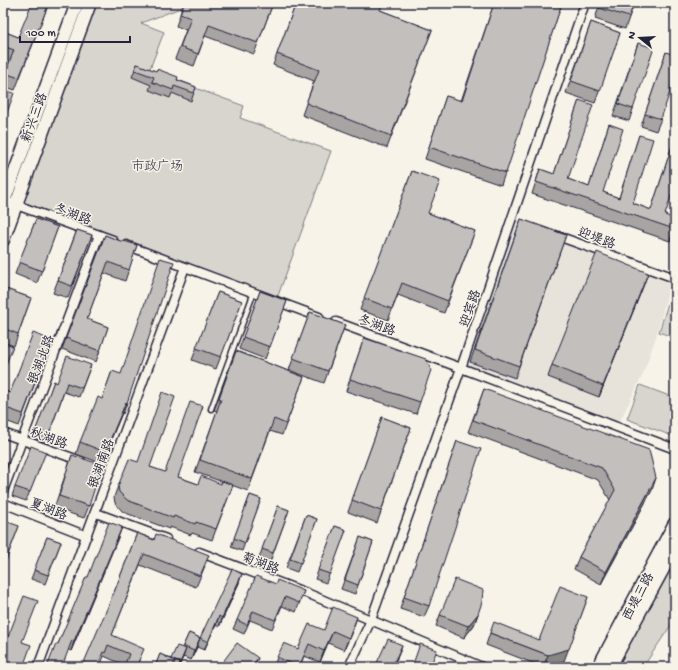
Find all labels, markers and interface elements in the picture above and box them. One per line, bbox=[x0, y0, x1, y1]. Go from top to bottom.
scale bar bbox=[20, 18, 130, 44]
north arrow bbox=[620, 18, 660, 58]
text: 100 m bbox=[25, 27, 56, 41]
text: N bbox=[626, 30, 639, 41]
street label: 新兴三路 bbox=[18, 91, 51, 145]
park label: 市政广场 bbox=[131, 159, 183, 175]
street label: 冬湖路 bbox=[51, 201, 93, 229]
street label: 迎堤路 bbox=[575, 225, 617, 253]
street label: 迎宾路 bbox=[457, 288, 485, 330]
street label: 冬湖路 bbox=[355, 312, 397, 340]
street label: 银湖北路 bbox=[25, 333, 59, 387]
street label: 秋湖路 bbox=[27, 424, 70, 453]
street label: 银湖南路 bbox=[85, 437, 118, 491]
street label: 夏湖路 bbox=[27, 495, 69, 524]
street label: 菊湖路 bbox=[239, 549, 281, 578]
street label: 西堤三路 bbox=[619, 570, 658, 624]

